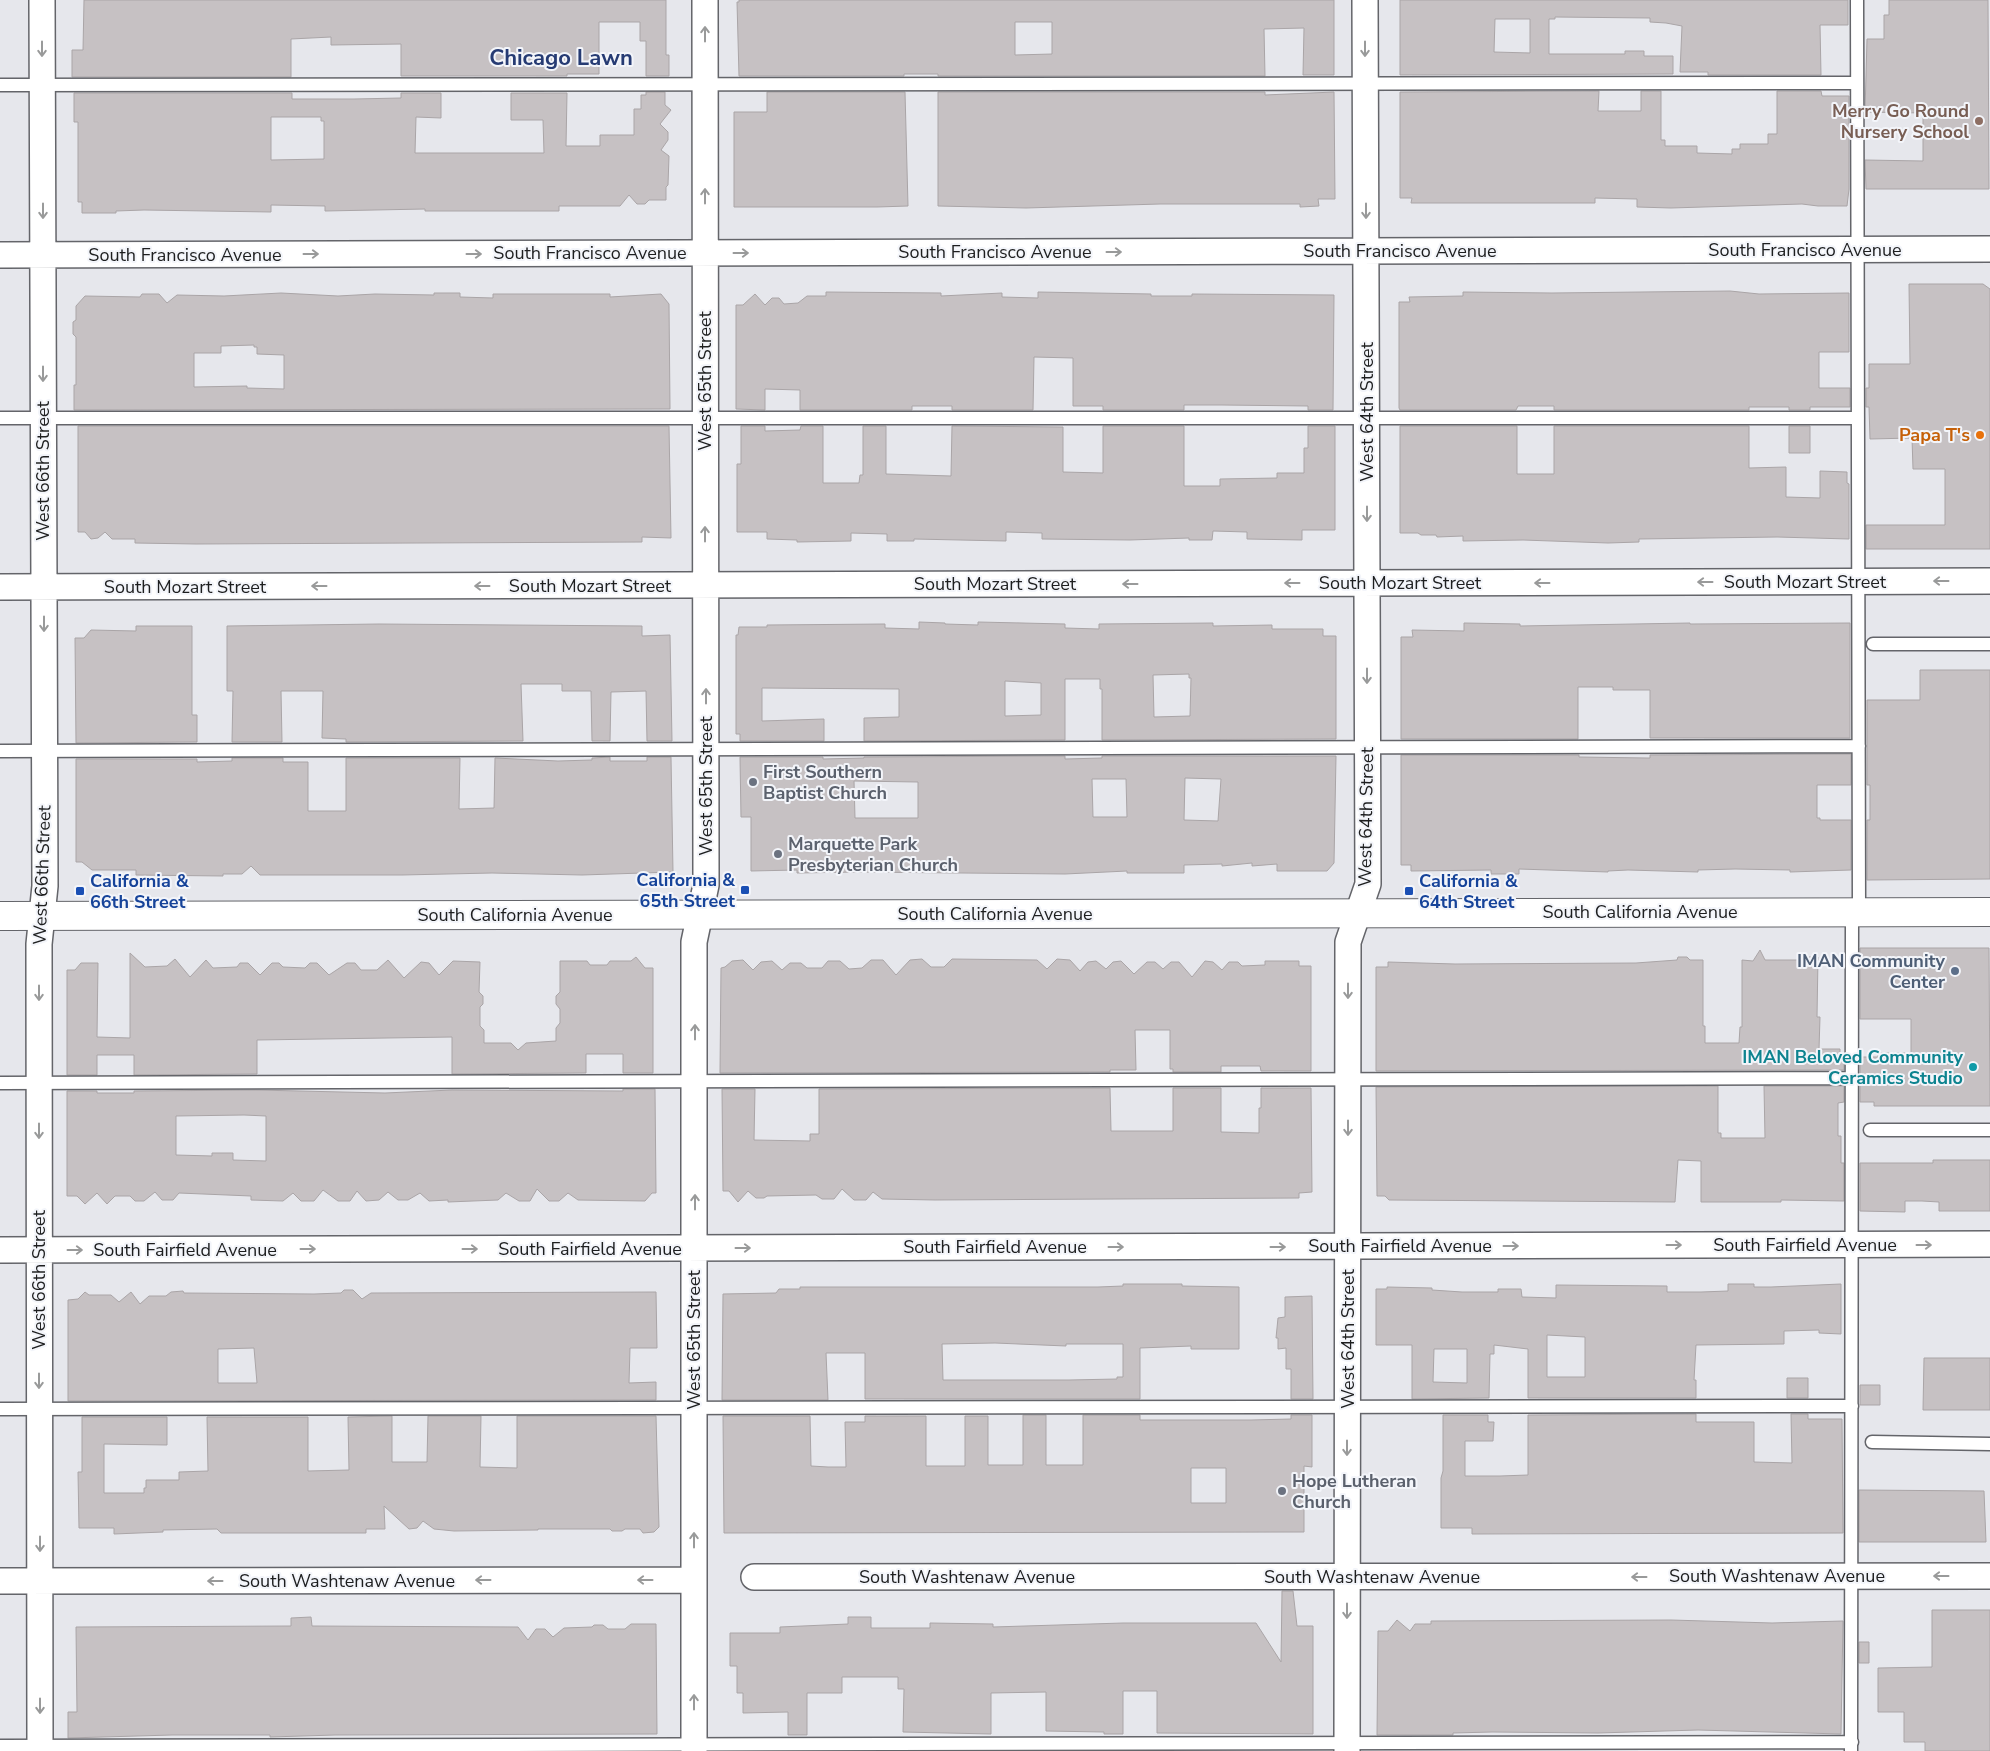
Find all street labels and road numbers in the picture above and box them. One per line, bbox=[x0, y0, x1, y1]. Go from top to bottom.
street label: South Francisco Avenue bbox=[1708, 238, 1902, 262]
street label: South Francisco Avenue bbox=[1303, 239, 1497, 263]
street label: South Francisco Avenue bbox=[898, 240, 1092, 264]
street label: South Francisco Avenue bbox=[493, 241, 687, 265]
street label: South Francisco Avenue bbox=[88, 243, 282, 267]
street label: West 65th Street bbox=[693, 310, 717, 451]
street label: West 64th Street bbox=[1355, 341, 1379, 482]
street label: West 66th Street bbox=[31, 400, 55, 541]
street label: South Mozart Street bbox=[1724, 570, 1887, 594]
street label: South Mozart Street bbox=[1319, 571, 1482, 595]
street label: South Mozart Street bbox=[914, 572, 1077, 596]
street label: South Mozart Street bbox=[509, 574, 672, 598]
street label: South Mozart Street bbox=[104, 575, 267, 599]
street label: West 65th Street bbox=[694, 715, 718, 856]
street label: West 64th Street bbox=[1353, 746, 1379, 887]
street label: West 66th Street bbox=[28, 804, 56, 945]
street label: South California Avenue bbox=[1542, 900, 1738, 924]
street label: South California Avenue bbox=[897, 902, 1093, 926]
street label: South California Avenue bbox=[417, 903, 613, 927]
street label: West 66th Street bbox=[27, 1209, 51, 1350]
street label: South Fairfield Avenue bbox=[1713, 1233, 1897, 1257]
street label: South Fairfield Avenue bbox=[1308, 1234, 1492, 1258]
street label: South Fairfield Avenue bbox=[903, 1235, 1087, 1259]
street label: South Fairfield Avenue bbox=[498, 1237, 682, 1261]
street label: South Fairfield Avenue bbox=[93, 1238, 277, 1262]
street label: West 64th Street bbox=[1336, 1268, 1360, 1409]
street label: West 65th Street bbox=[682, 1269, 706, 1410]
street label: South Washtenaw Avenue bbox=[1669, 1564, 1885, 1588]
street label: South Washtenaw Avenue bbox=[859, 1565, 1075, 1589]
street label: South Washtenaw Avenue bbox=[1264, 1565, 1480, 1589]
street label: South Washtenaw Avenue bbox=[239, 1569, 455, 1593]

